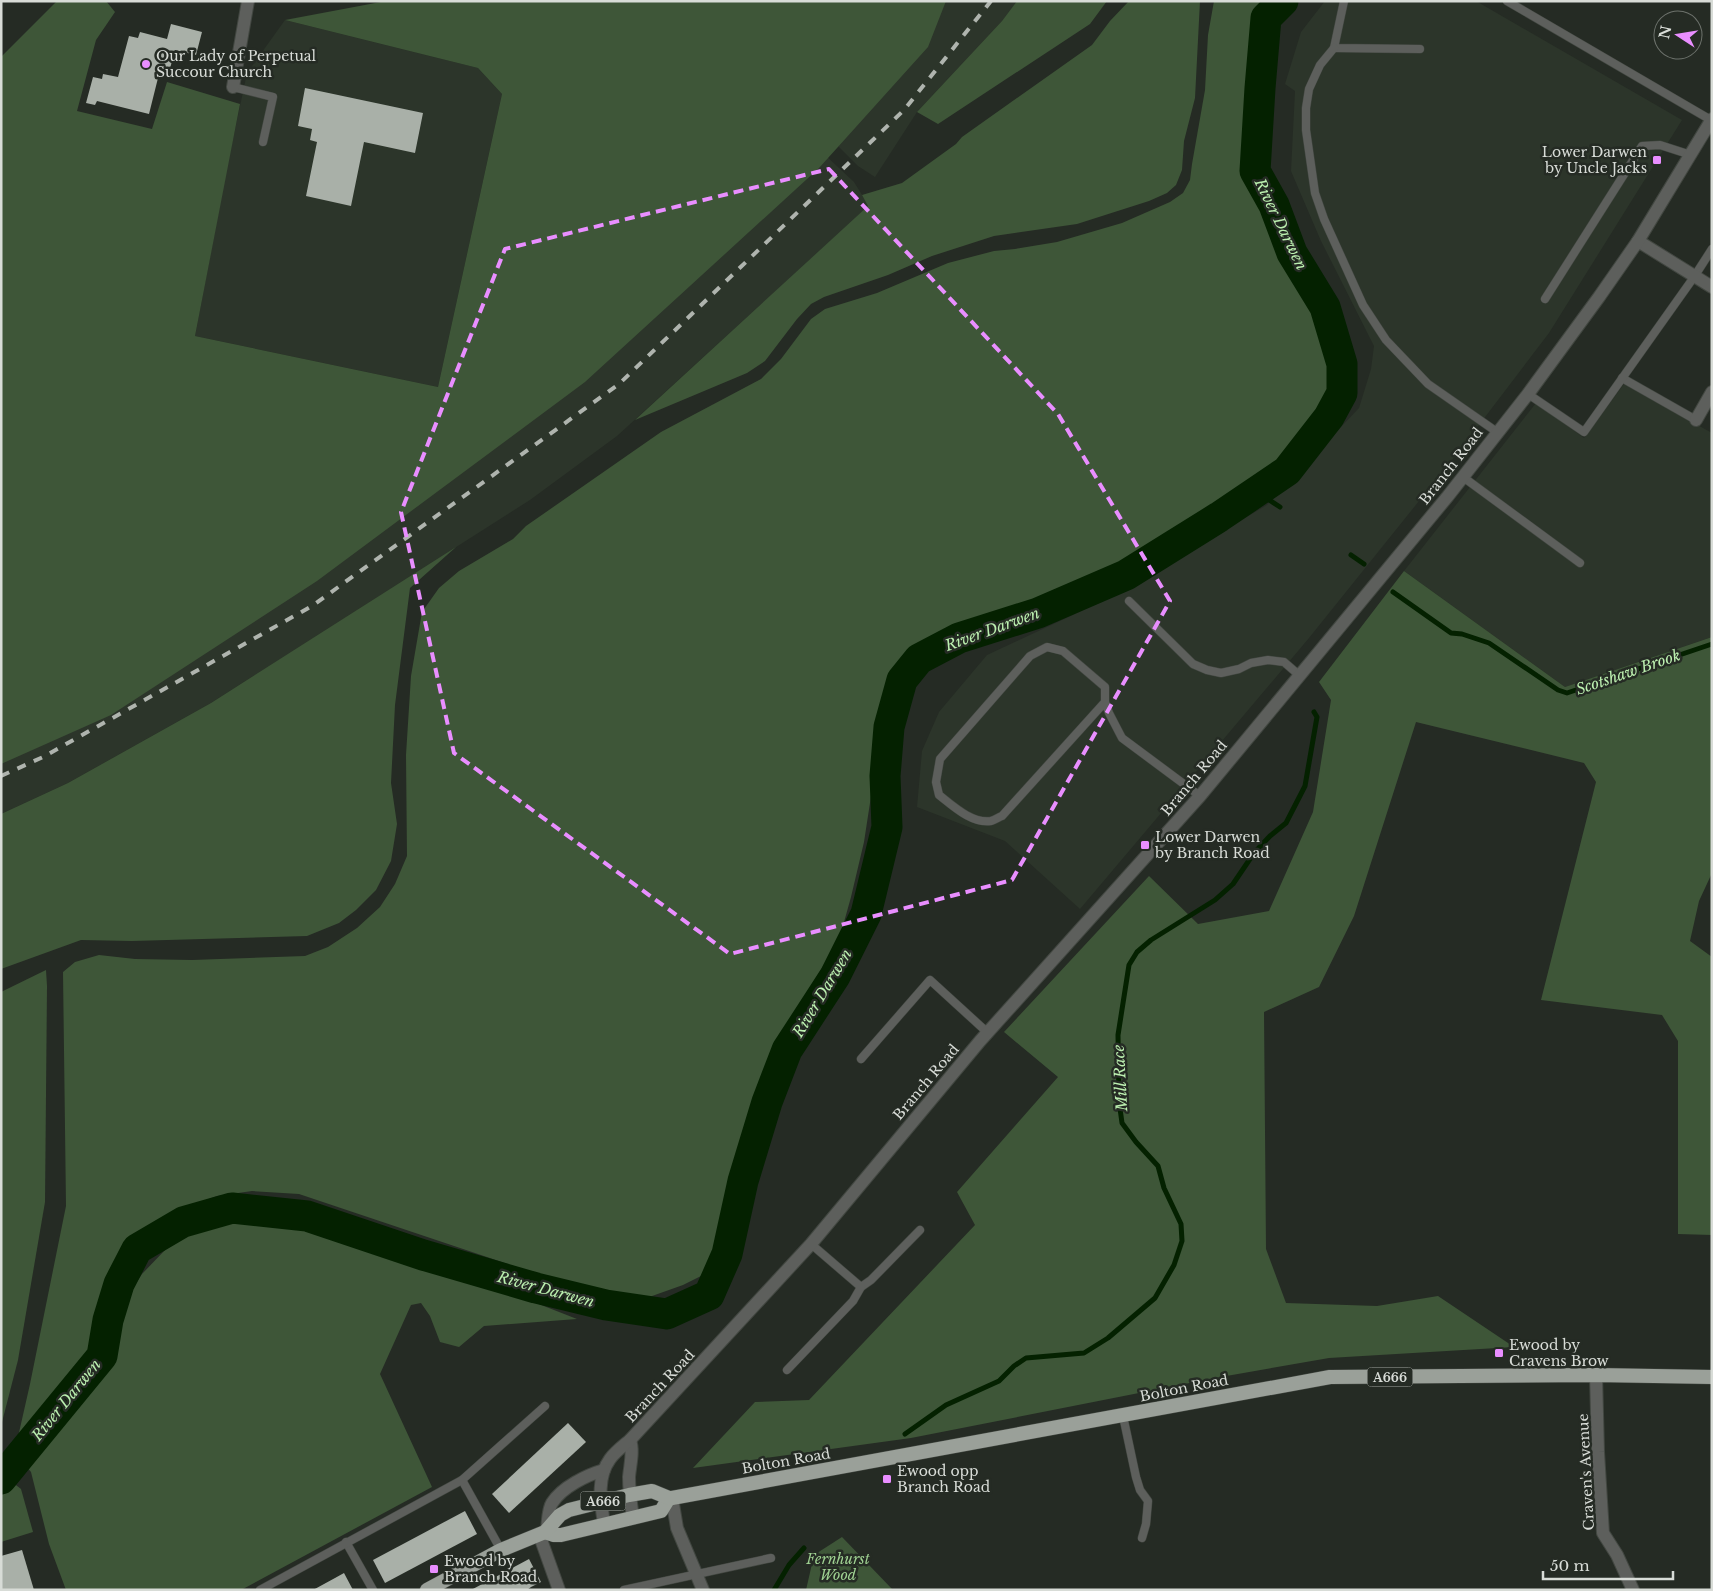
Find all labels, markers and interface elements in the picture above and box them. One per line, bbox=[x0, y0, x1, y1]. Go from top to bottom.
north arrow bbox=[1653, 10, 1703, 60]
text: N bbox=[1655, 24, 1675, 41]
place label: Our Lady of Perpetual Succour Church bbox=[156, 47, 317, 81]
marker: Our Lady of Perpetual Succour Church bbox=[140, 58, 152, 70]
place label: Lower Darwen by Uncle Jacks bbox=[1542, 143, 1647, 177]
marker: Lower Darwen by Uncle Jacks bbox=[1651, 154, 1663, 166]
water label: River Darwen bbox=[1250, 174, 1311, 273]
street label: Branch Road bbox=[1415, 423, 1487, 508]
water label: River Darwen bbox=[941, 603, 1042, 655]
water label: Scotshaw Brook bbox=[1573, 645, 1683, 699]
street label: Branch Road bbox=[1157, 736, 1231, 819]
place label: Lower Darwen by Branch Road bbox=[1154, 828, 1270, 862]
marker: Lower Darwen by Branch Road bbox=[1139, 839, 1151, 851]
water label: River Darwen bbox=[788, 945, 856, 1041]
street label: Branch Road bbox=[889, 1040, 963, 1123]
water label: Mill Race bbox=[1109, 1044, 1131, 1113]
water label: River Darwen bbox=[495, 1267, 596, 1311]
place label: Ewood by Cravens Brow bbox=[1509, 1336, 1609, 1370]
street label: Branch Road bbox=[622, 1345, 699, 1426]
marker: Ewood by Cravens Brow bbox=[1493, 1347, 1505, 1359]
water label: River Darwen bbox=[27, 1355, 105, 1445]
road number: A666 bbox=[1368, 1368, 1412, 1386]
street label: Bolton Road bbox=[1138, 1370, 1230, 1405]
street label: Craven's Avenue bbox=[1574, 1413, 1598, 1531]
street label: Bolton Road bbox=[740, 1444, 832, 1478]
place label: Ewood opp Branch Road bbox=[897, 1462, 991, 1496]
marker: Ewood opp Branch Road bbox=[881, 1473, 893, 1485]
road number: A666 bbox=[580, 1492, 626, 1510]
scale bar bbox=[1543, 1548, 1673, 1580]
park label: Fernhurst Wood bbox=[805, 1550, 871, 1584]
place label: Ewood by Branch Road bbox=[444, 1552, 538, 1586]
text: 50 m bbox=[1550, 1556, 1590, 1575]
marker: Ewood by Branch Road bbox=[428, 1563, 440, 1575]

